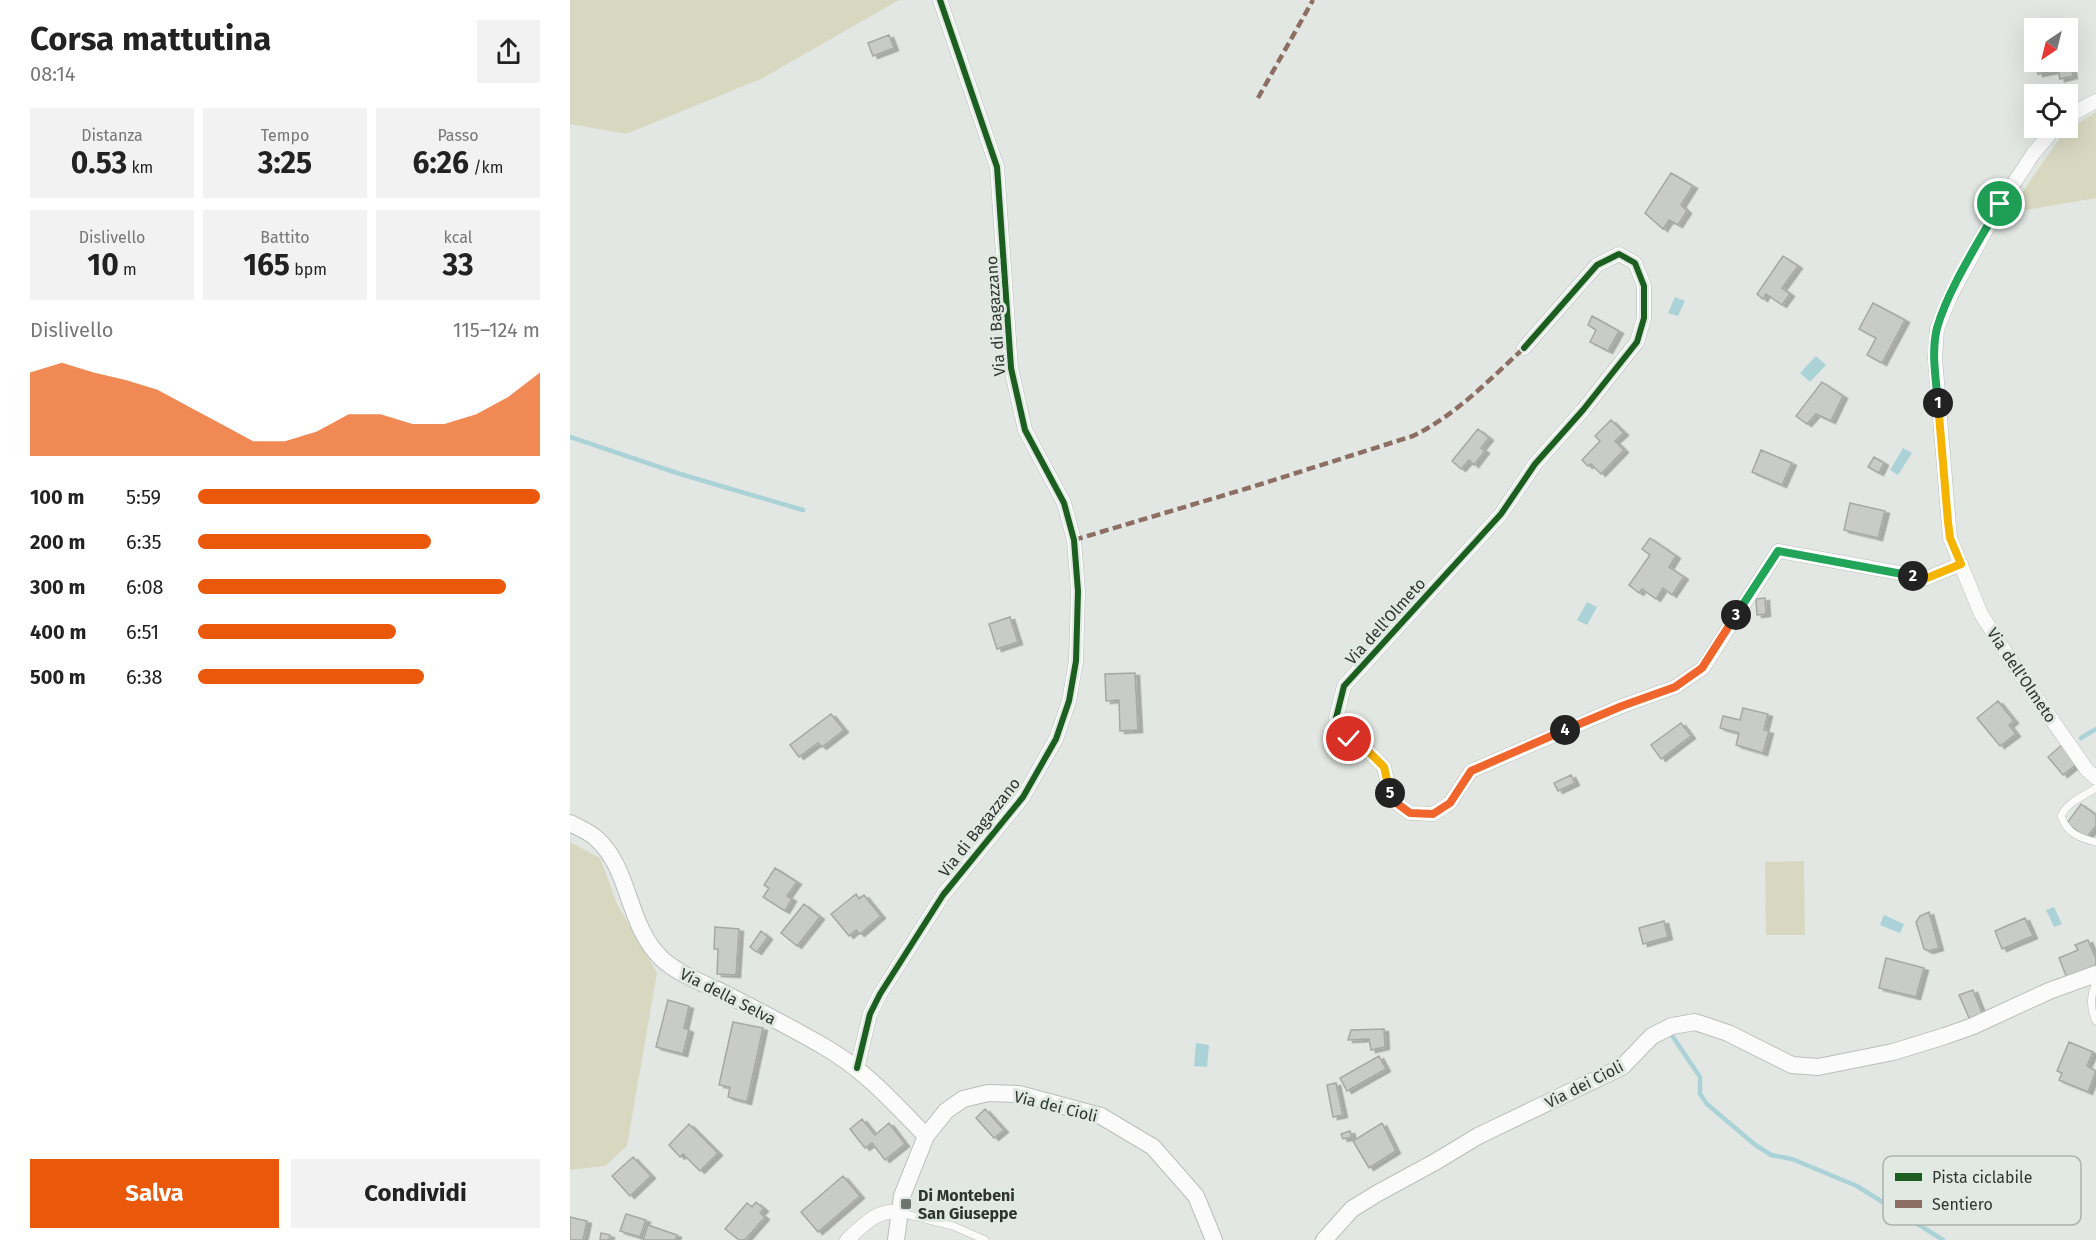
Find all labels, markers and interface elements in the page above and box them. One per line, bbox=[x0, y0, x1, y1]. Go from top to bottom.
north arrow bbox=[2024, 18, 2078, 72]
map controls bbox=[2024, 18, 2078, 138]
text: Corsa mattutina bbox=[30, 19, 271, 59]
button: share bbox=[477, 20, 540, 83]
text: 08:14 bbox=[30, 62, 75, 86]
button: locate bbox=[2024, 84, 2078, 138]
text: Distanza bbox=[81, 126, 143, 145]
text: Tempo bbox=[261, 126, 309, 145]
text: Passo bbox=[437, 126, 479, 145]
text: 0.53 bbox=[71, 145, 127, 181]
text: 3:25 bbox=[258, 145, 312, 181]
text: 6:26 bbox=[412, 145, 469, 181]
text: km bbox=[127, 158, 153, 177]
text: /km bbox=[469, 158, 504, 177]
pin bbox=[1974, 178, 2025, 229]
icon: arrive bbox=[1983, 187, 2016, 220]
text: Dislivello bbox=[79, 228, 145, 247]
text: Battito bbox=[260, 228, 310, 247]
text: kcal bbox=[444, 228, 472, 247]
text: 10 bbox=[87, 247, 119, 283]
text: 165 bbox=[243, 247, 290, 283]
text: 33 bbox=[442, 247, 474, 283]
street label: Via di Bagazzano bbox=[982, 255, 1009, 377]
text: m bbox=[119, 260, 137, 279]
text: bpm bbox=[290, 260, 327, 279]
text: Dislivello bbox=[30, 318, 113, 342]
text: 115–124 m bbox=[453, 318, 540, 342]
pin: 1 bbox=[1923, 388, 1953, 418]
text: 1 bbox=[1934, 393, 1942, 412]
text: 100 m bbox=[30, 485, 84, 509]
text: 5:59 bbox=[126, 485, 161, 509]
text: 200 m bbox=[30, 530, 85, 554]
text: 6:35 bbox=[126, 530, 162, 554]
pin: 2 bbox=[1898, 561, 1928, 591]
text: 2 bbox=[1909, 566, 1917, 585]
street label: Via dell'Olmeto bbox=[1341, 574, 1429, 669]
text: 300 m bbox=[30, 575, 85, 599]
text: 6:08 bbox=[126, 575, 164, 599]
pin: 3 bbox=[1721, 600, 1751, 630]
text: 3 bbox=[1732, 605, 1740, 624]
text: 400 m bbox=[30, 620, 86, 644]
text: 6:51 bbox=[126, 620, 159, 644]
street label: Via dell'Olmeto bbox=[1983, 624, 2060, 726]
text: 500 m bbox=[30, 665, 86, 689]
text: 6:38 bbox=[126, 665, 163, 689]
pin bbox=[1323, 713, 1374, 764]
pin: 4 bbox=[1550, 715, 1580, 745]
text: 4 bbox=[1560, 720, 1570, 739]
icon: check bbox=[1332, 722, 1365, 755]
street label: Via di Bagazzano bbox=[935, 774, 1024, 881]
pin: 5 bbox=[1375, 778, 1405, 808]
text: 5 bbox=[1386, 783, 1394, 802]
street label: Via della Selva bbox=[677, 964, 779, 1029]
street label: Via dei Cioli bbox=[1542, 1057, 1627, 1112]
street label: Via dei Cioli bbox=[1012, 1087, 1100, 1126]
legend bbox=[1883, 1156, 2081, 1225]
button: Salva bbox=[30, 1159, 279, 1228]
button: Condividi bbox=[291, 1159, 540, 1228]
text: Pista ciclabile bbox=[1932, 1168, 2032, 1187]
place label: Di Montebeni San Giuseppe bbox=[918, 1186, 1018, 1223]
text: Sentiero bbox=[1932, 1195, 1993, 1214]
marker: Di Montebeni San Giuseppe bbox=[899, 1197, 913, 1211]

